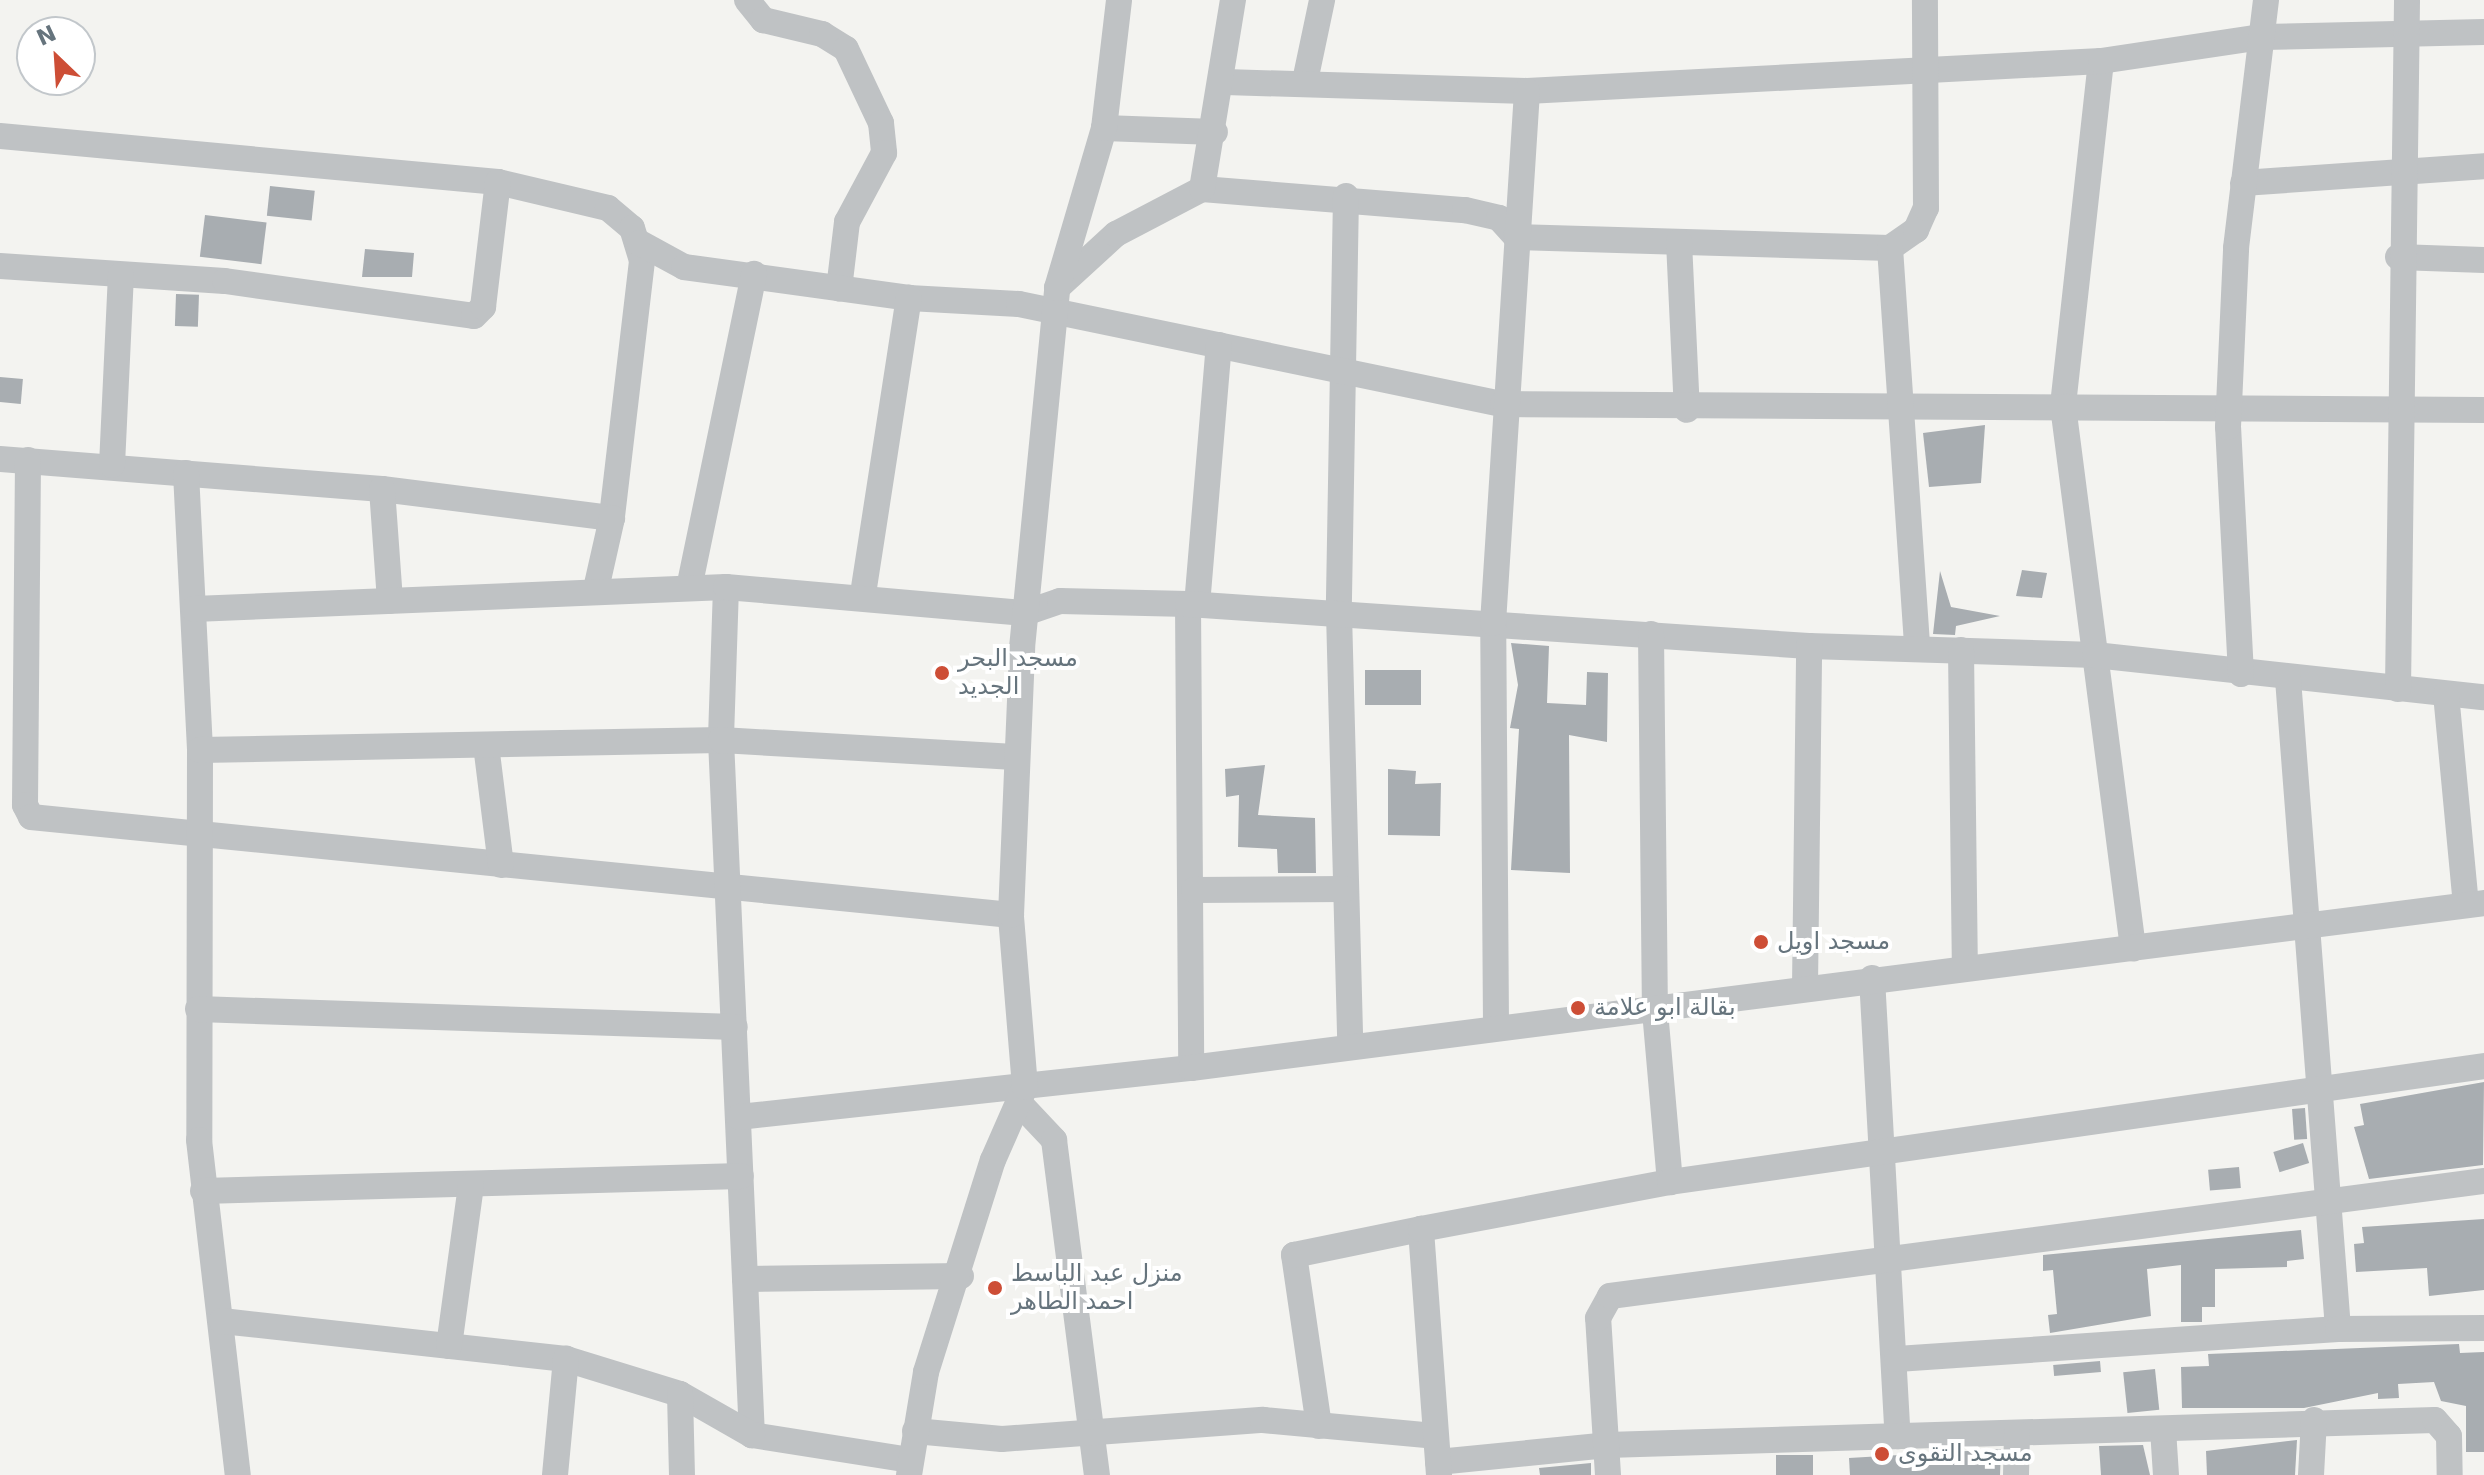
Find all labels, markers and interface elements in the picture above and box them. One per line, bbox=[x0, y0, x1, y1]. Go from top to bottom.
north arrow bbox=[16, 16, 96, 96]
text: N bbox=[33, 20, 60, 51]
place label: مسجد البحر الجديد bbox=[958, 645, 1078, 701]
marker: مسجد البحر الجديد bbox=[933, 664, 951, 682]
place label: مسجد اويل bbox=[1777, 928, 1890, 956]
marker: مسجد اويل bbox=[1752, 933, 1770, 951]
place label: بقالة ابو علامة bbox=[1594, 994, 1736, 1022]
marker: بقالة ابو علامة bbox=[1569, 999, 1587, 1017]
place label: منزل عبد الباسط احمد الطاهر bbox=[1011, 1260, 1183, 1316]
marker: منزل عبد الباسط احمد الطاهر bbox=[986, 1279, 1004, 1297]
place label: مسجد التقوى bbox=[1898, 1440, 2033, 1468]
marker: مسجد التقوى bbox=[1873, 1445, 1891, 1463]

